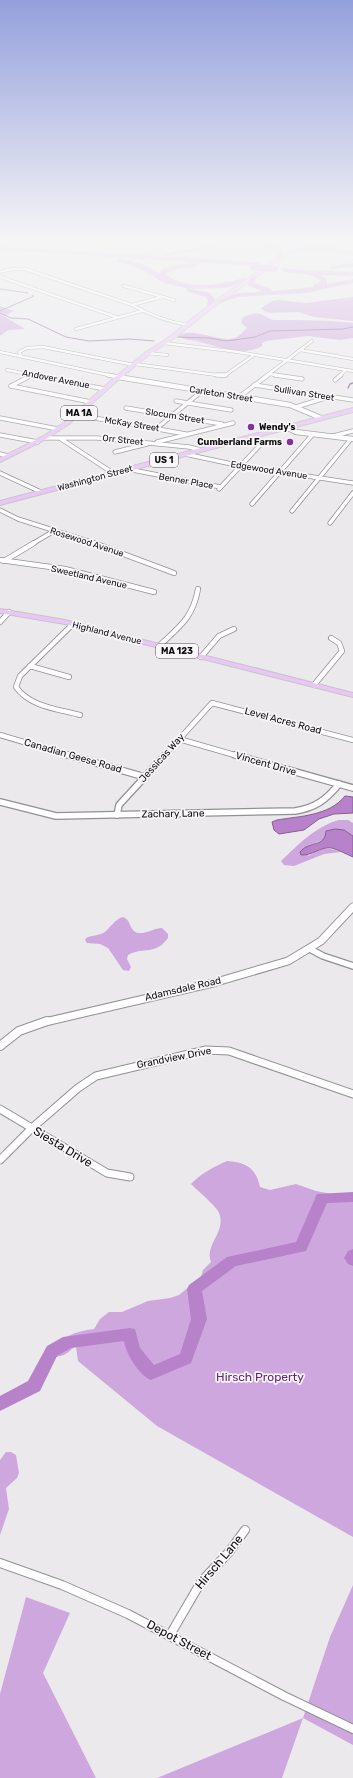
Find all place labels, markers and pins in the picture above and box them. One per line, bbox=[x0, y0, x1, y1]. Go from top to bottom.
marker: Wendy's bbox=[246, 422, 256, 432]
place label: Wendy's bbox=[259, 422, 296, 432]
place label: Cumberland Farms bbox=[197, 437, 282, 447]
marker: Cumberland Farms bbox=[285, 437, 295, 447]

